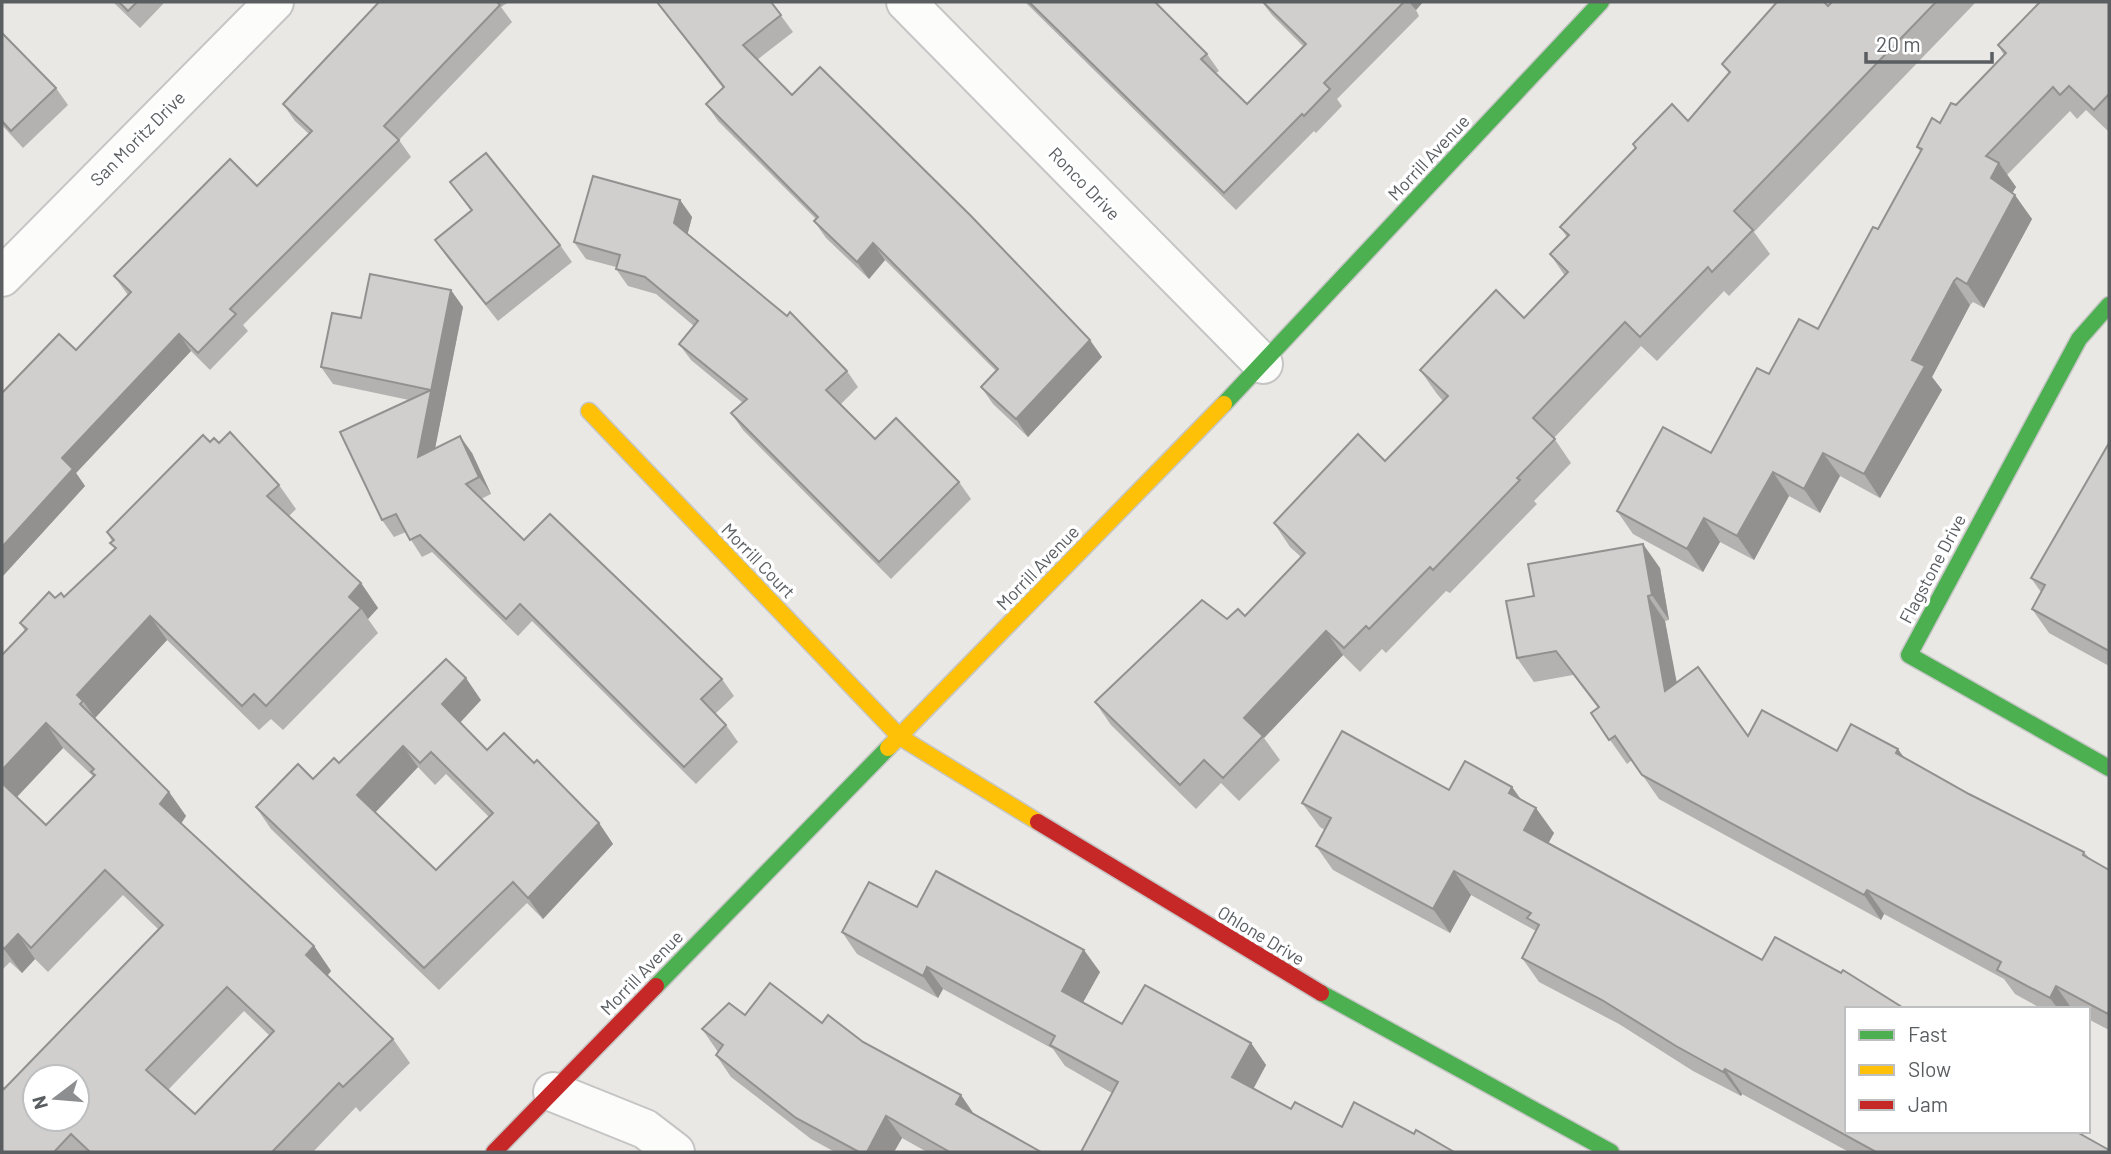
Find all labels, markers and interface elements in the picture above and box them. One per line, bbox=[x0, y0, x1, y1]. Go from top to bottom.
scale bar bbox=[1866, 21, 1992, 65]
text: 20 m bbox=[1876, 31, 1921, 56]
street label: San Moritz Drive bbox=[85, 86, 189, 190]
street label: Morrill Avenue bbox=[1383, 110, 1474, 205]
street label: Ronco Drive bbox=[1044, 142, 1125, 224]
street label: Flagstone Drive bbox=[1894, 510, 1970, 627]
street label: Morrill Court bbox=[717, 518, 800, 602]
street label: Morrill Avenue bbox=[991, 520, 1083, 614]
street label: Ohlone Drive bbox=[1214, 901, 1309, 970]
street label: Morrill Avenue bbox=[595, 925, 687, 1019]
legend bbox=[1845, 1007, 2090, 1133]
text: Fast bbox=[1908, 1021, 1948, 1046]
text: Slow bbox=[1908, 1056, 1951, 1081]
north arrow bbox=[21, 1063, 91, 1133]
text: Jam bbox=[1908, 1091, 1948, 1116]
text: N bbox=[26, 1094, 52, 1112]

